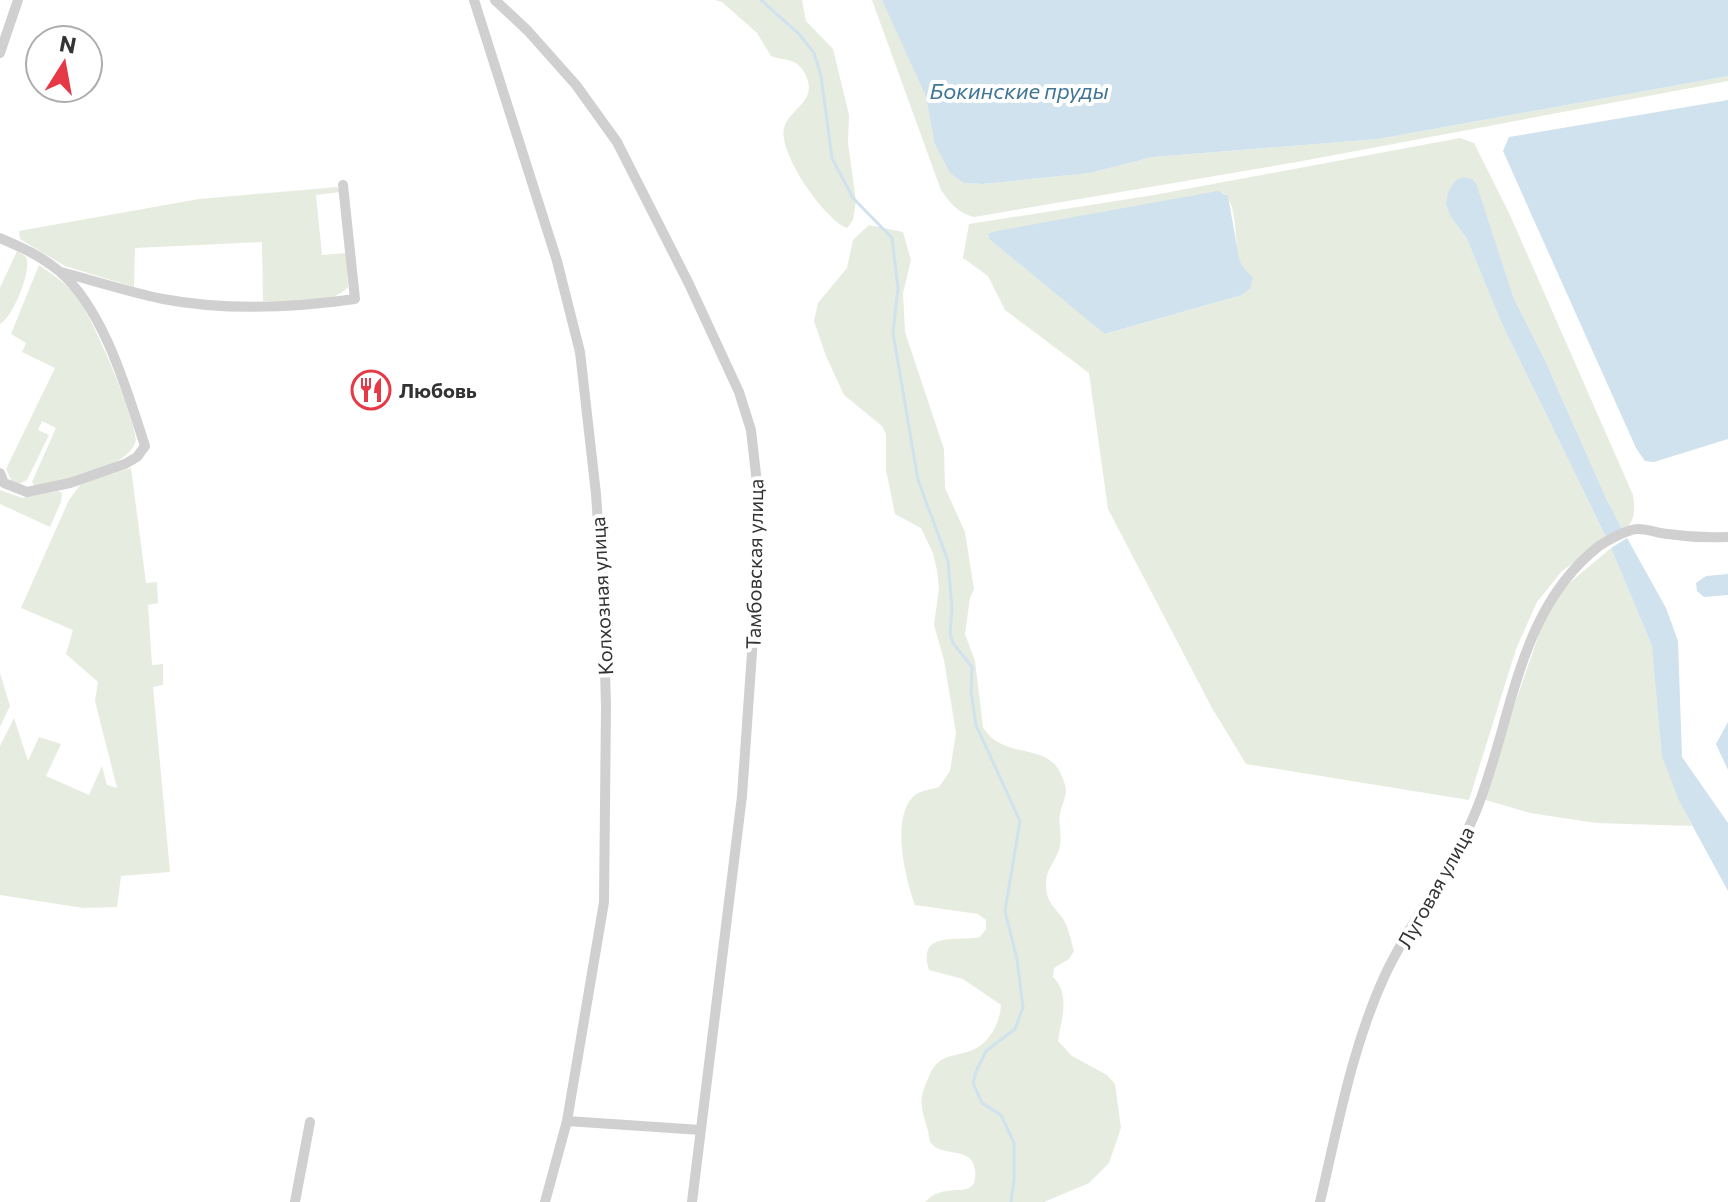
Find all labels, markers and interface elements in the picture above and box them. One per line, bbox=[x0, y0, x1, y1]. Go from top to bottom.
north arrow bbox=[24, 24, 104, 104]
text: N bbox=[57, 29, 79, 59]
water label: Бокинские пруды bbox=[929, 77, 1109, 104]
restaurant icon: Любовь bbox=[350, 369, 392, 411]
place label: Любовь bbox=[399, 378, 477, 402]
street label: Тамбовская улица bbox=[741, 479, 767, 649]
street label: Колхозная улица bbox=[585, 516, 617, 676]
street label: Луговая улица bbox=[1392, 822, 1478, 952]

